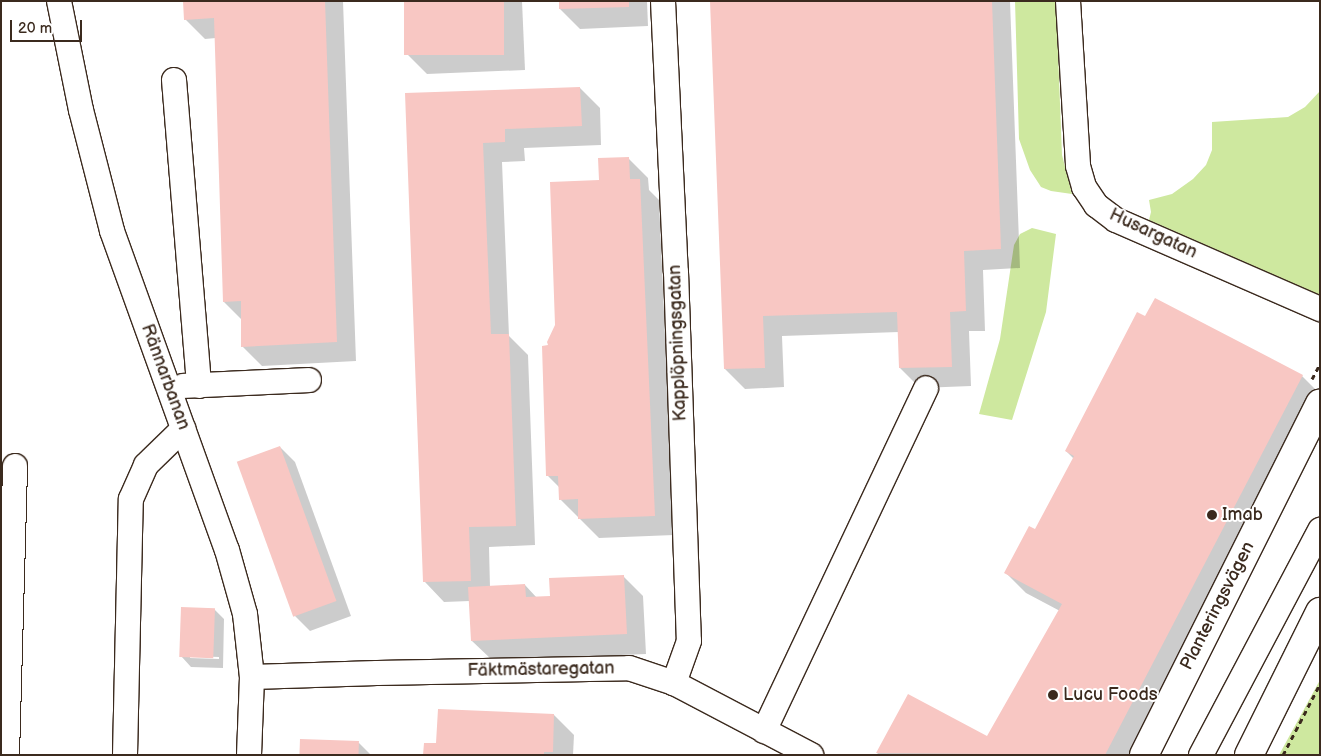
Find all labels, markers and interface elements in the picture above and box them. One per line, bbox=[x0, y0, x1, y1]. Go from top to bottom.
scale bar bbox=[12, 10, 85, 42]
text: 20 m bbox=[18, 19, 52, 38]
street label: Husargatan bbox=[1106, 204, 1200, 264]
street label: Kapplöpningsgatan bbox=[664, 264, 692, 422]
street label: Rännarbanan bbox=[136, 321, 194, 433]
place label: Imab bbox=[1222, 504, 1263, 526]
marker: Imab bbox=[1206, 509, 1218, 521]
street label: Planteringsvägen bbox=[1176, 538, 1260, 674]
street label: Fäktmästaregatan bbox=[467, 658, 615, 682]
place label: Lucu Foods bbox=[1063, 684, 1158, 706]
marker: Lucu Foods bbox=[1047, 689, 1059, 701]

